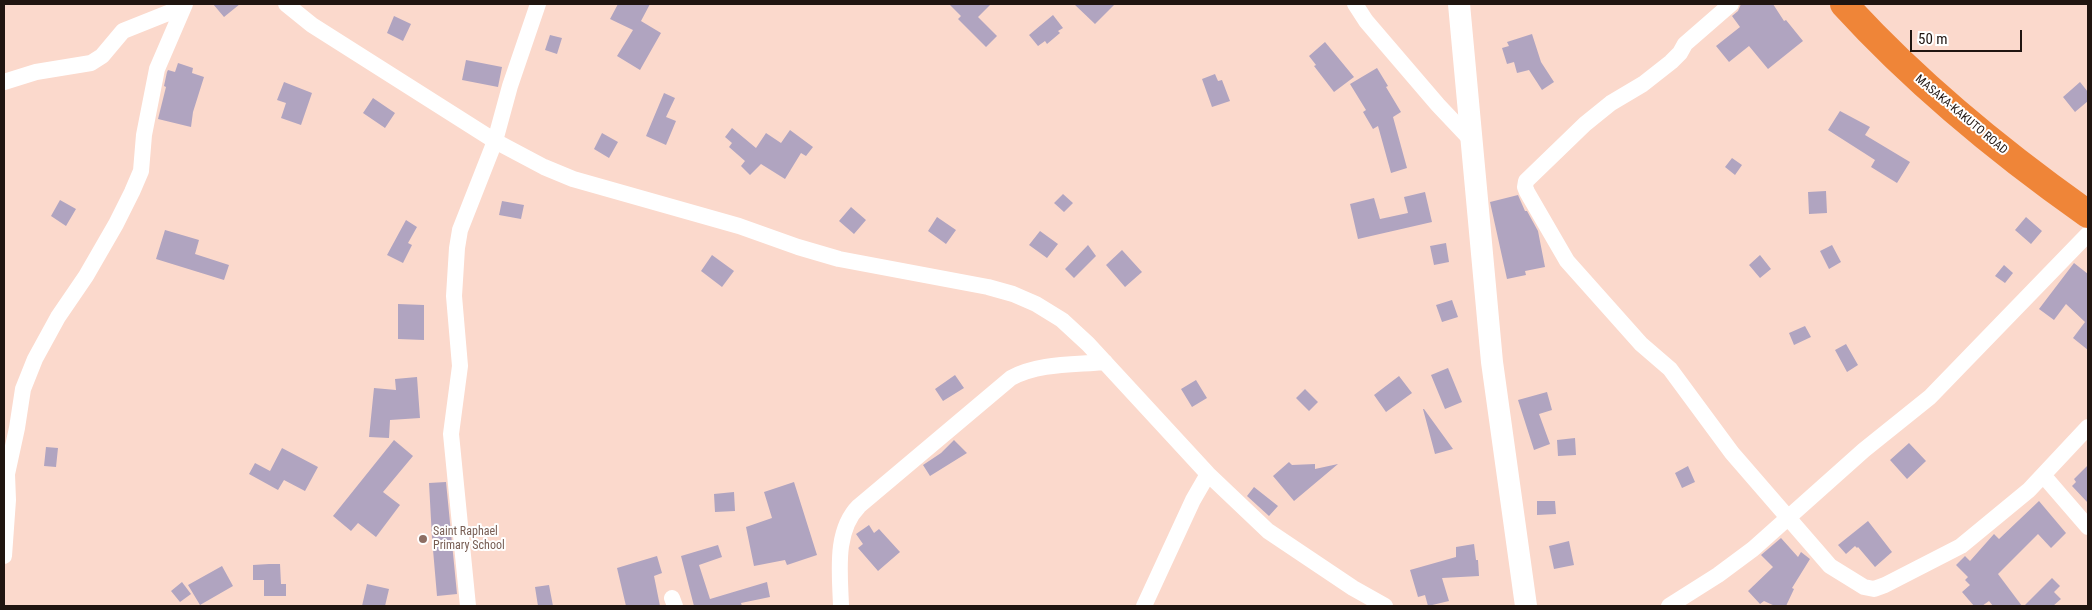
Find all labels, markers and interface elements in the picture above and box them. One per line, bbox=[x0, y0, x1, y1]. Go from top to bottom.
scale bar bbox=[1912, 20, 2024, 52]
text: 50 m bbox=[1918, 30, 1948, 48]
street label: MASAKA-KAKUTO ROAD bbox=[1912, 72, 2010, 158]
place label: Saint Raphael Primary School bbox=[433, 525, 505, 553]
marker: Saint Raphael Primary School bbox=[417, 533, 429, 545]

